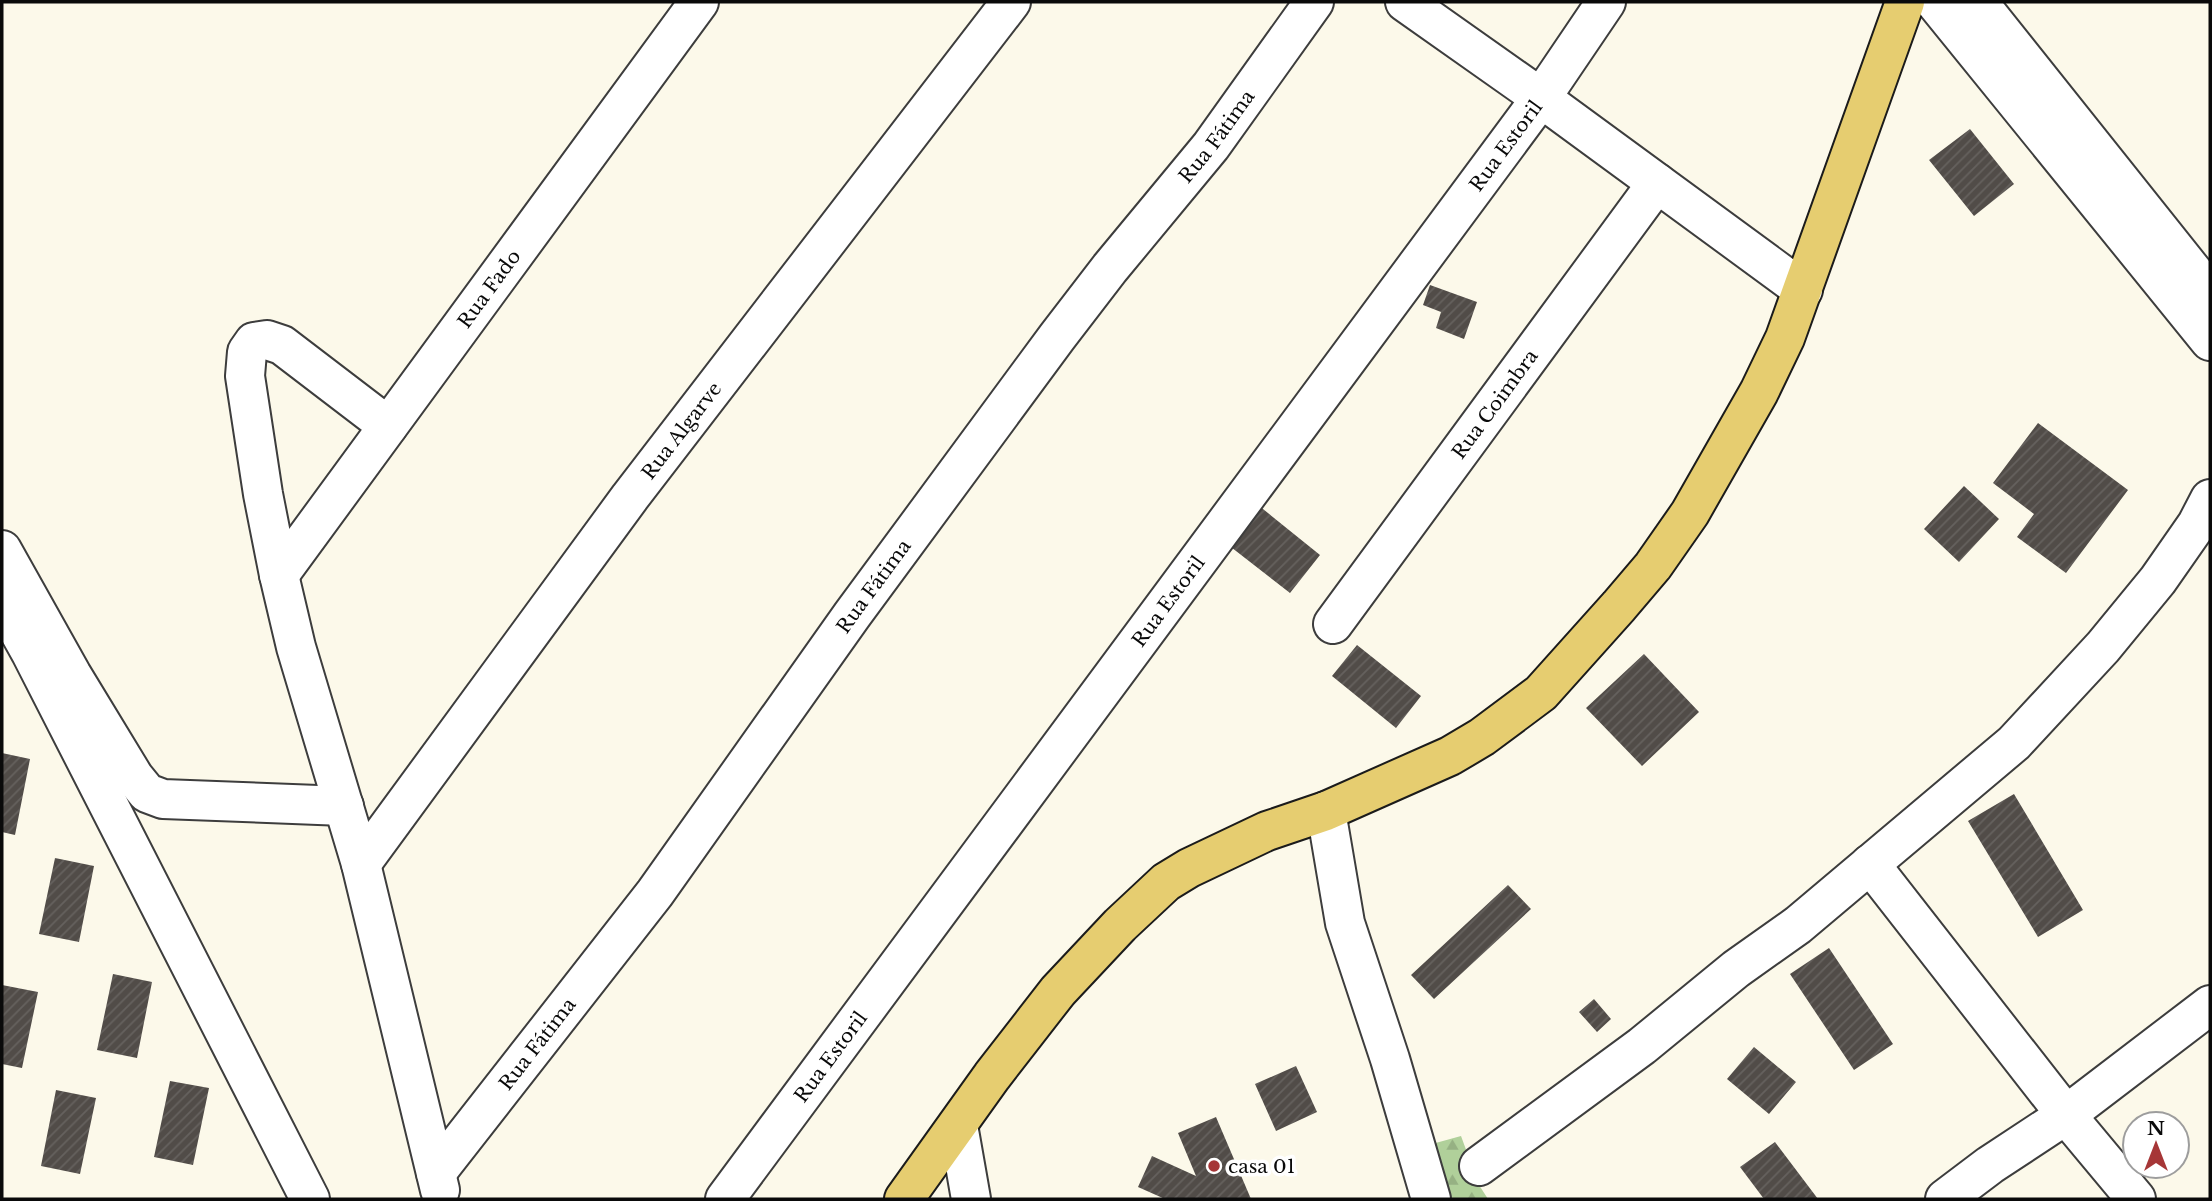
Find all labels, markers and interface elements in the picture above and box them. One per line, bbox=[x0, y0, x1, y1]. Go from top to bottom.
street label: Rua Fátima bbox=[1174, 85, 1260, 188]
street label: Rua Estoril bbox=[1465, 96, 1547, 196]
street label: Rua Fado bbox=[453, 245, 526, 333]
street label: Rua Coimbra bbox=[1447, 345, 1543, 464]
street label: Rua Algarve bbox=[637, 378, 726, 484]
street label: Rua Fátima bbox=[832, 535, 916, 638]
street label: Rua Estoril bbox=[1127, 552, 1210, 652]
street label: Rua Fátima bbox=[494, 993, 581, 1095]
street label: Rua Estoril bbox=[790, 1007, 872, 1107]
north arrow bbox=[2121, 1110, 2191, 1180]
text: N bbox=[2147, 1117, 2165, 1140]
place label: casa 01 bbox=[1228, 1155, 1295, 1178]
marker: casa 01 bbox=[1206, 1158, 1222, 1174]

